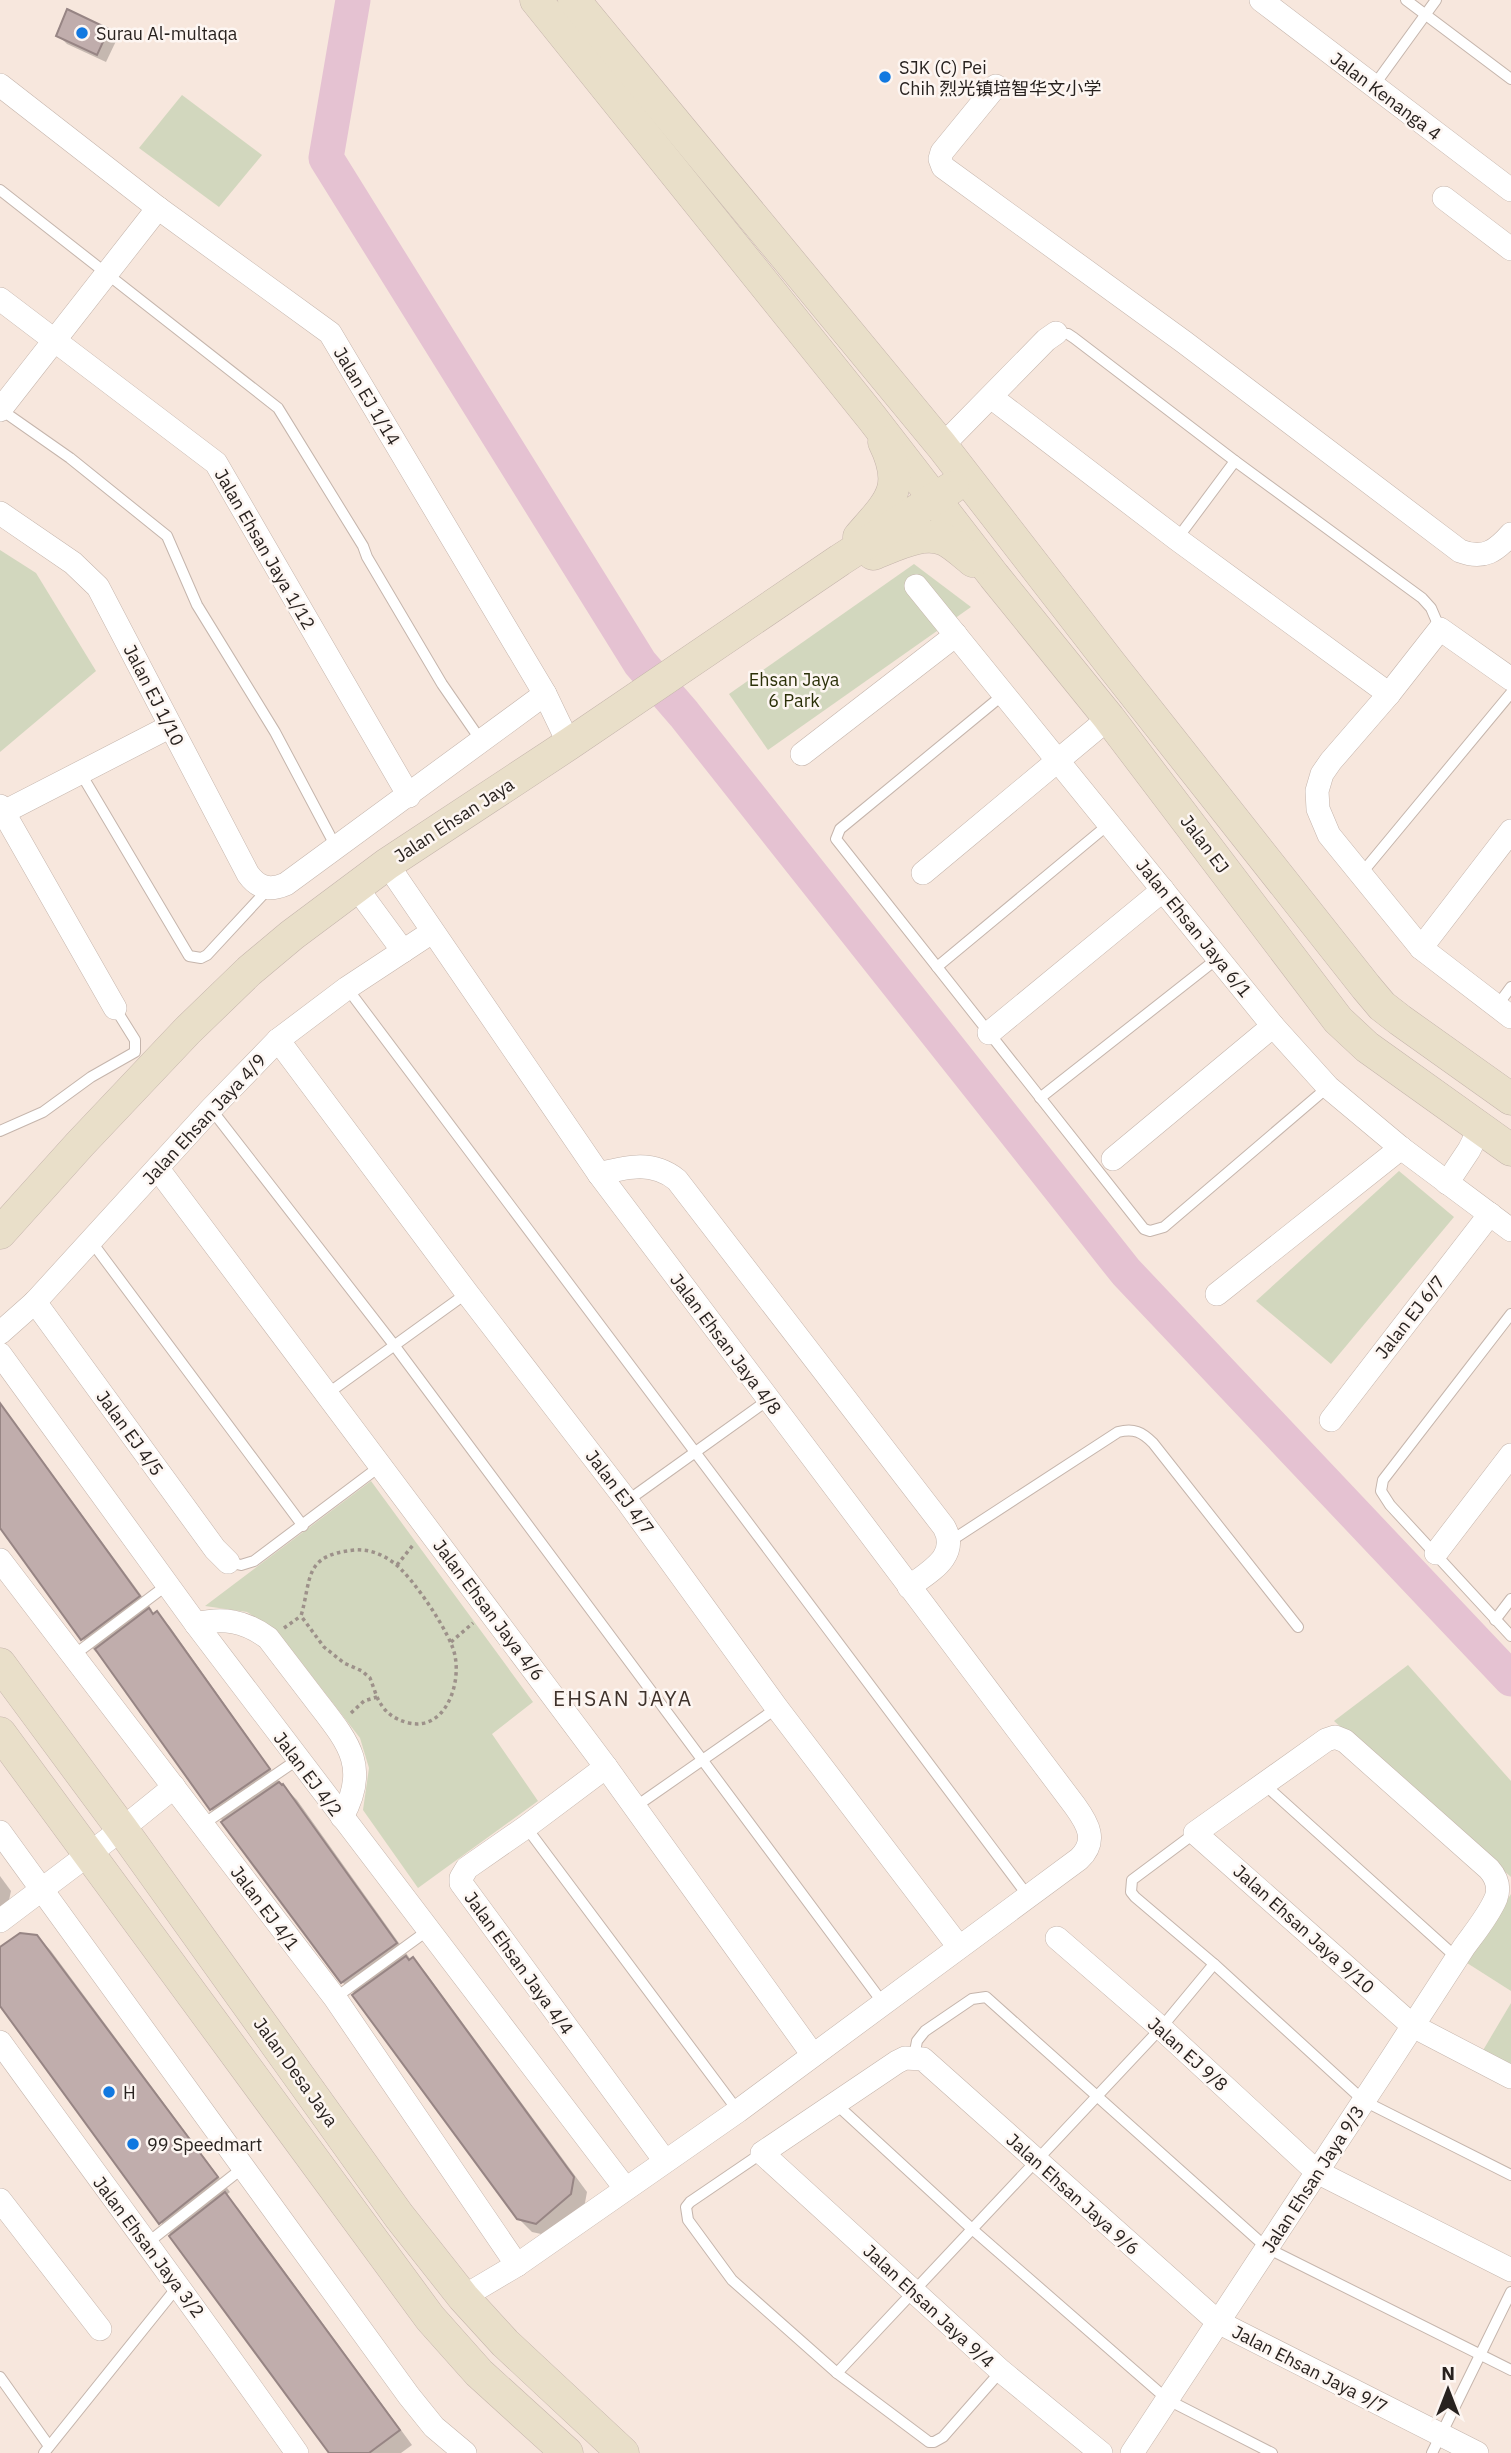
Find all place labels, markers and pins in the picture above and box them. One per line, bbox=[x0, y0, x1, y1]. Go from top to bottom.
place label: Surau Al-multaqa bbox=[96, 22, 238, 45]
marker: Surau Al-multaqa bbox=[74, 25, 90, 41]
place label: SJK (C) Pei Chih 烈光镇培智华文小学 bbox=[899, 56, 1101, 100]
marker: SJK (C) Pei Chih 烈光镇培智华文小学 bbox=[877, 69, 893, 85]
place label: H bbox=[123, 2081, 136, 2104]
marker: H bbox=[101, 2084, 117, 2100]
place label: 99 Speedmart bbox=[147, 2133, 262, 2156]
marker: 99 Speedmart bbox=[125, 2136, 141, 2152]

